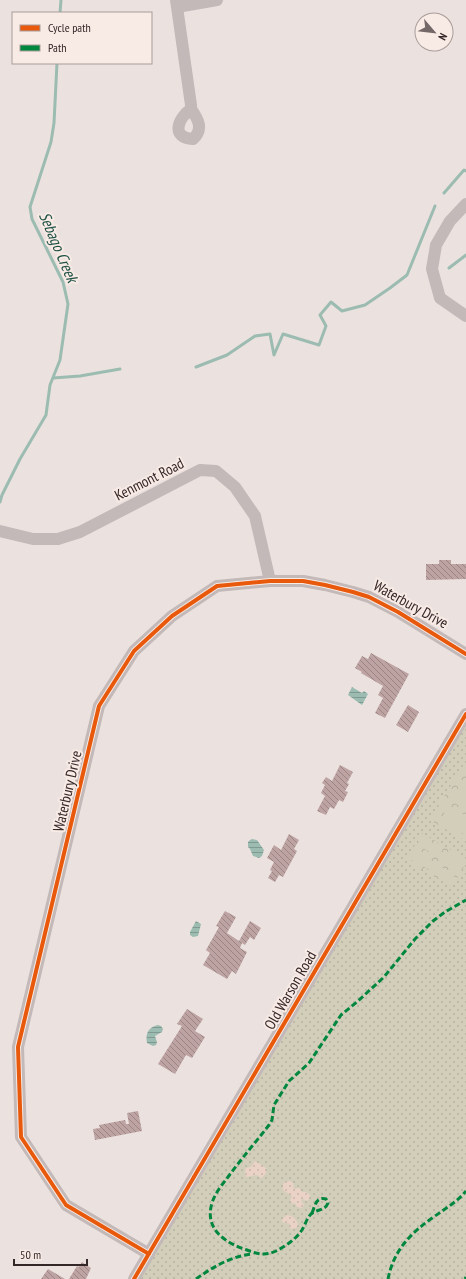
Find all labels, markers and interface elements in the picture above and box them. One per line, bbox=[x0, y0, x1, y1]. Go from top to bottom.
legend bbox=[12, 12, 152, 64]
north arrow bbox=[414, 12, 454, 52]
text: Cycle path bbox=[48, 20, 91, 35]
text: N bbox=[435, 31, 450, 43]
text: Path bbox=[48, 40, 66, 55]
water label: Sebago Creek bbox=[35, 209, 84, 287]
street label: Kenmont Road bbox=[111, 453, 187, 505]
street label: Waterbury Drive bbox=[370, 576, 452, 632]
street label: Waterbury Drive bbox=[48, 749, 86, 833]
street label: Old Warson Road bbox=[260, 947, 320, 1033]
scale bar bbox=[14, 1241, 87, 1267]
text: 50 m bbox=[20, 1247, 41, 1262]

